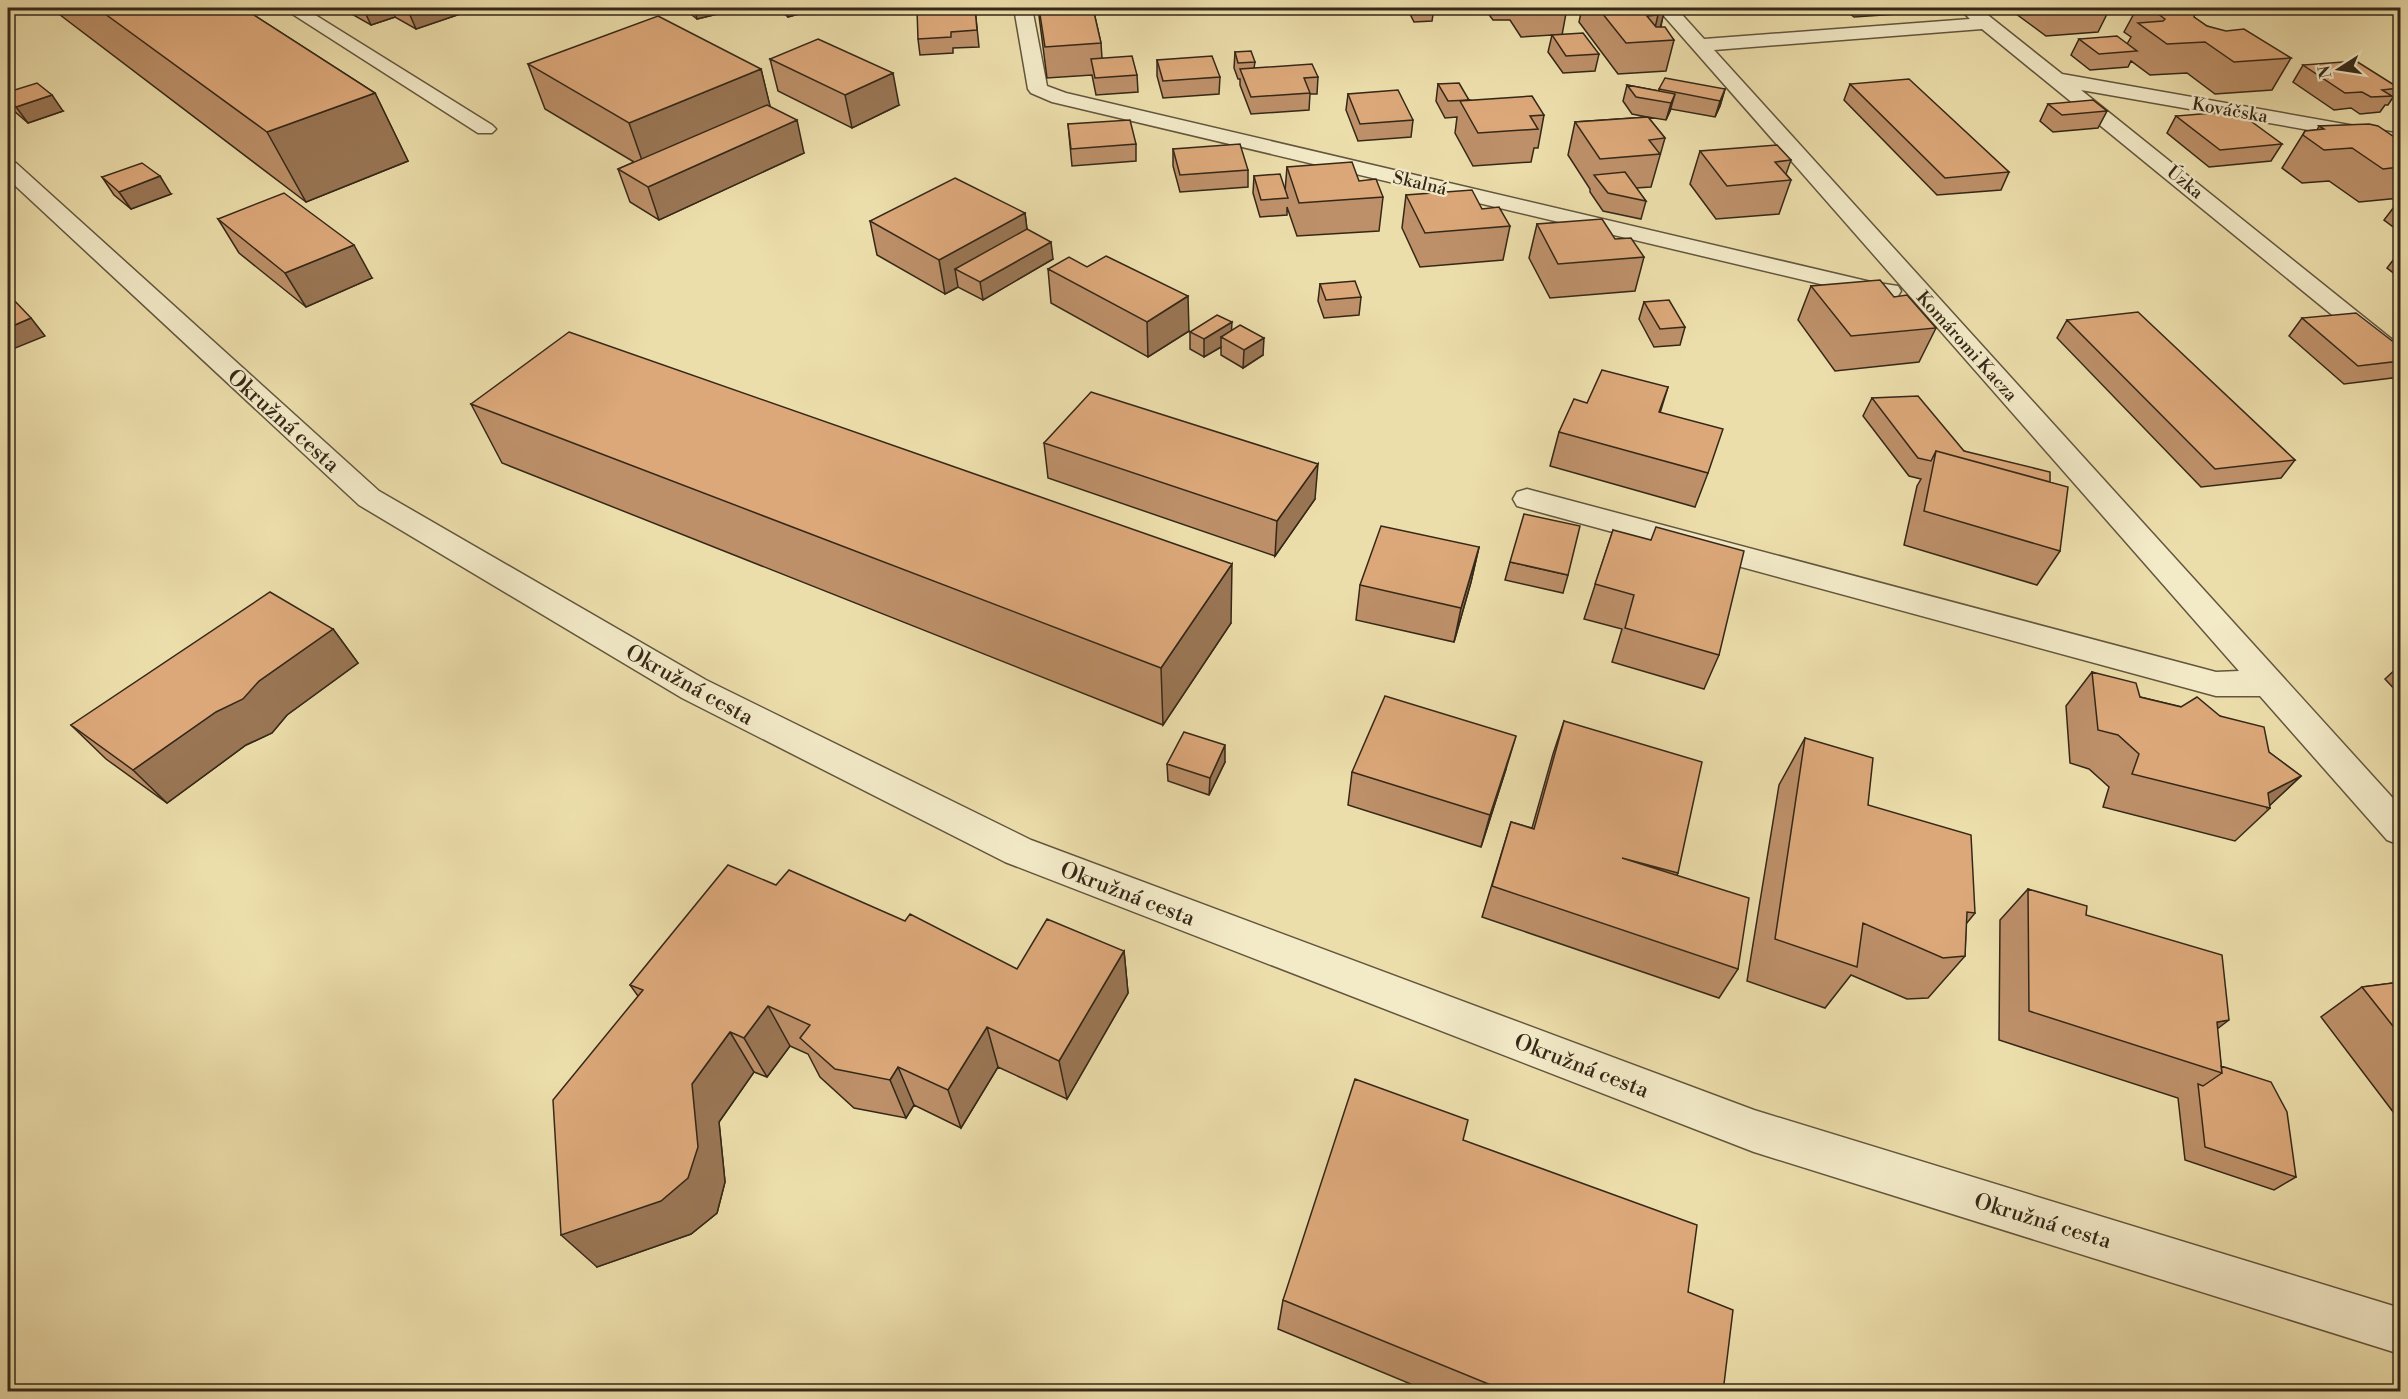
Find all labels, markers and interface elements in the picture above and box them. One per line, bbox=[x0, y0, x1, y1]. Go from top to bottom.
north arrow bbox=[2309, 39, 2369, 99]
text: N bbox=[2314, 63, 2336, 80]
street label: Kováčska bbox=[2190, 92, 2271, 129]
street label: Úzka bbox=[2162, 161, 2208, 205]
street label: Skalná bbox=[1391, 166, 1450, 201]
street label: Komáromi Kacza bbox=[1911, 286, 2023, 407]
street label: Okružná cesta bbox=[221, 364, 345, 479]
street label: Okružná cesta bbox=[621, 639, 759, 732]
street label: Okružná cesta bbox=[1056, 856, 1199, 933]
street label: Okružná cesta bbox=[1510, 1028, 1653, 1105]
street label: Okružná cesta bbox=[1971, 1188, 2115, 1255]

